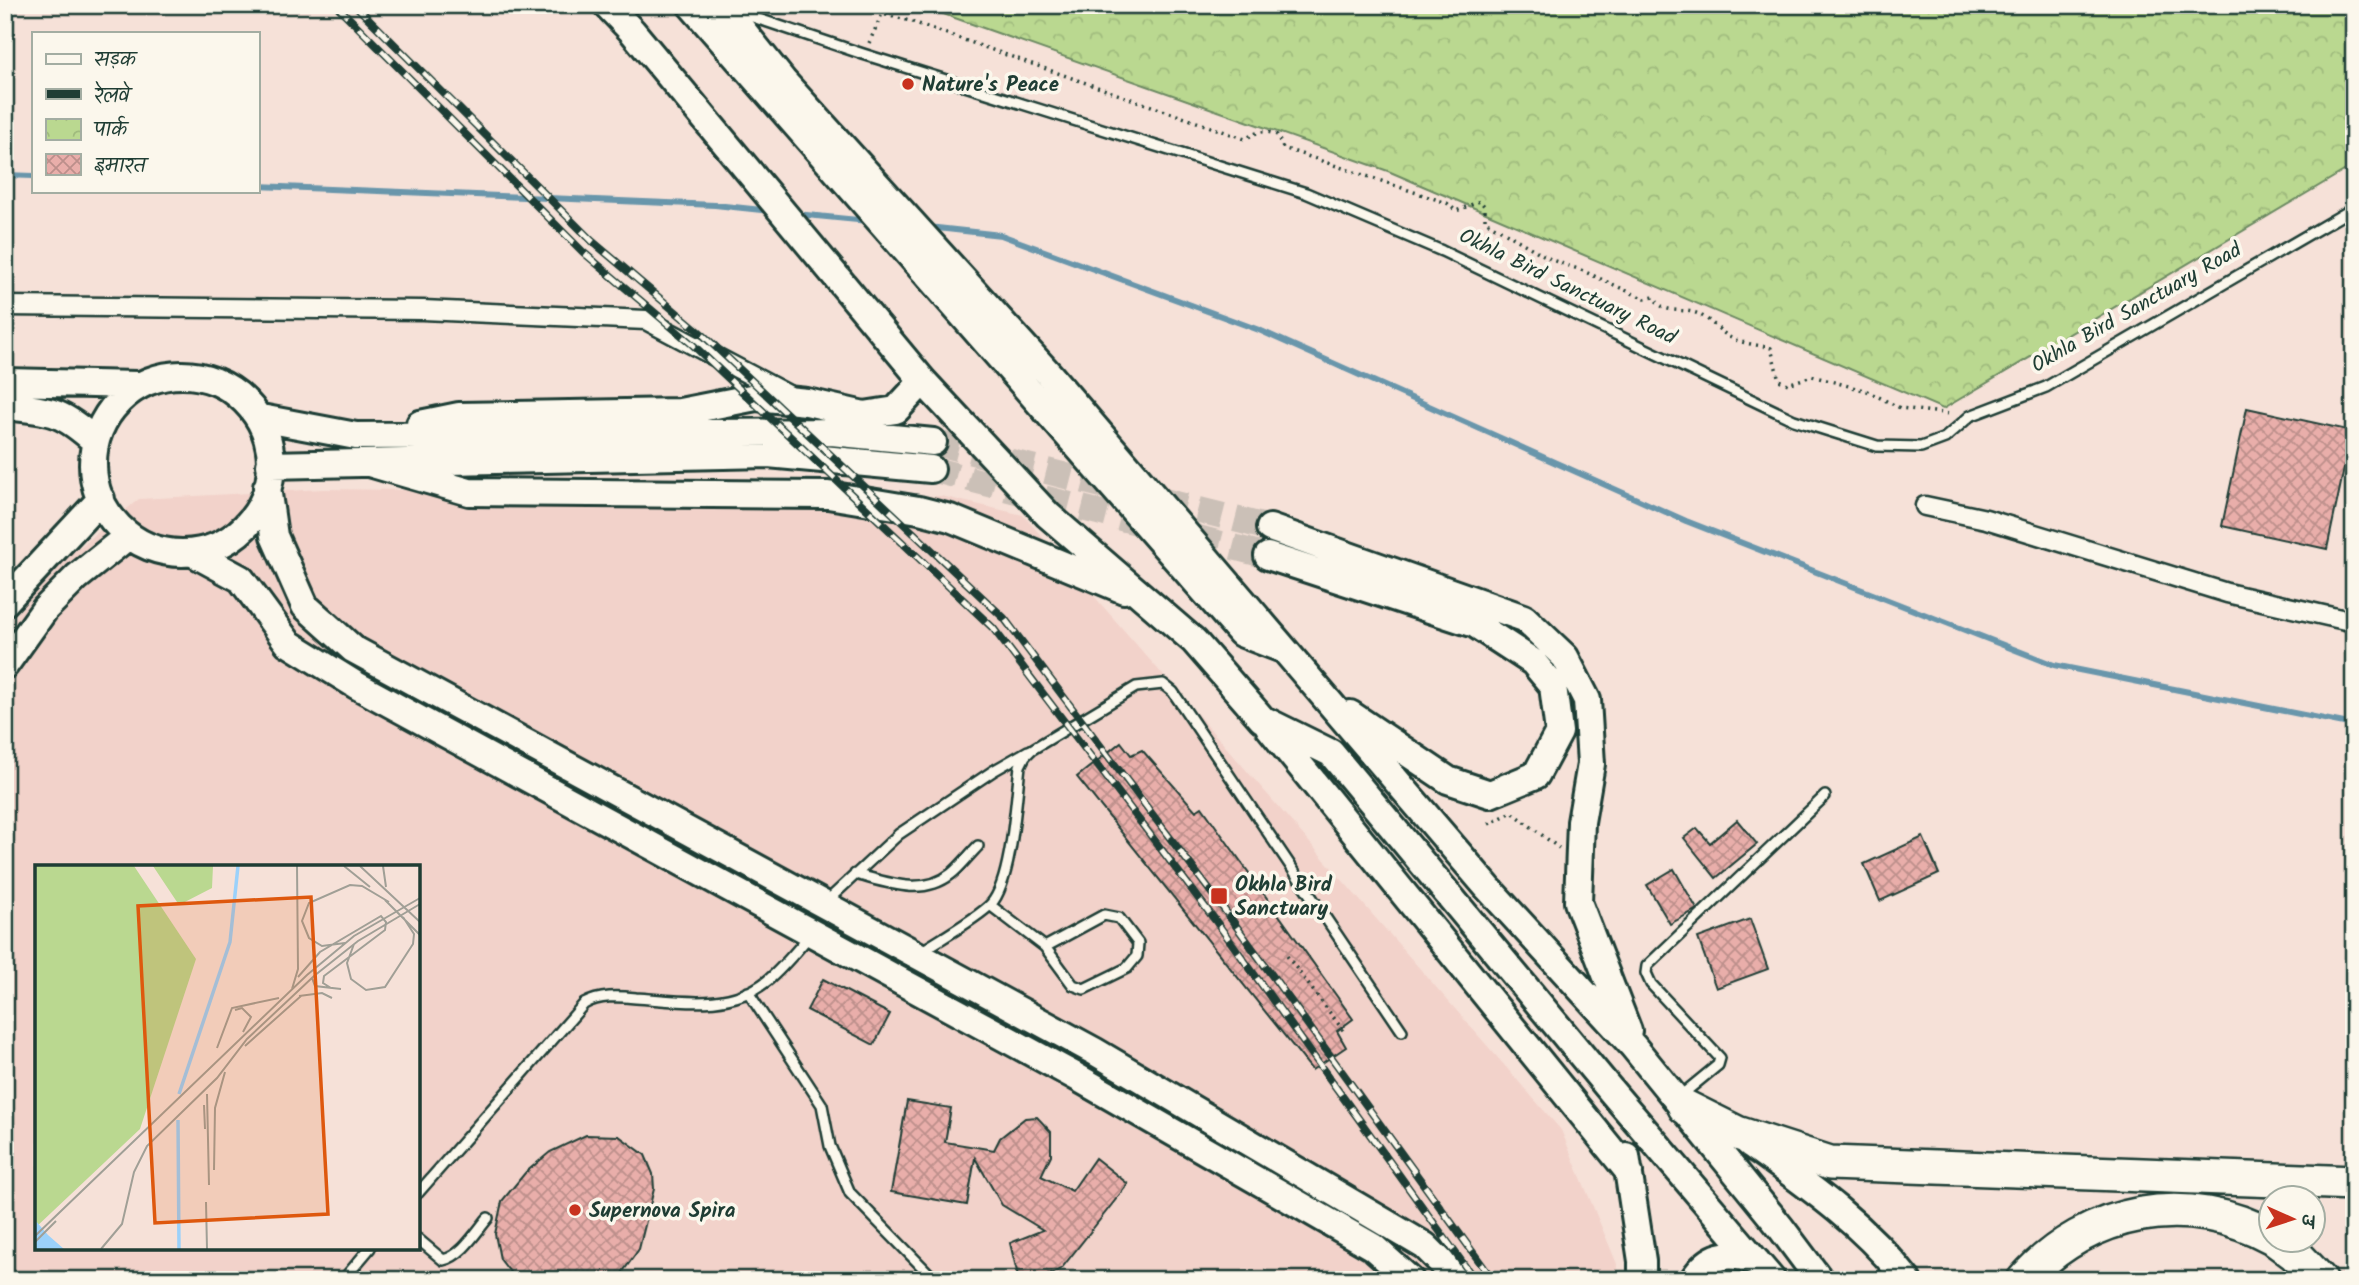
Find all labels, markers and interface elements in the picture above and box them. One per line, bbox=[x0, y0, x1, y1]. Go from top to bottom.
legend bbox=[32, 32, 259, 192]
text: सड़क bbox=[94, 44, 139, 77]
place label: Nature's Peace bbox=[922, 69, 1059, 102]
marker: Nature's Peace bbox=[900, 76, 916, 92]
text: रेलवे bbox=[94, 80, 133, 113]
text: पार्क bbox=[93, 114, 130, 147]
text: इमारत bbox=[94, 150, 149, 183]
street label: Okhla Bird Sanctuary Road bbox=[1453, 220, 1682, 355]
street label: Okhla Bird Sanctuary Road bbox=[2025, 234, 2249, 382]
inset map bbox=[35, 865, 420, 1250]
place label: Okhla Bird Sanctuary bbox=[1235, 869, 1333, 926]
marker: Okhla Bird Sanctuary bbox=[1209, 886, 1229, 906]
north arrow bbox=[2258, 1184, 2328, 1254]
place label: Supernova Spira bbox=[589, 1195, 736, 1228]
marker: Supernova Spira bbox=[567, 1202, 583, 1218]
text: उ bbox=[2291, 1213, 2322, 1231]

